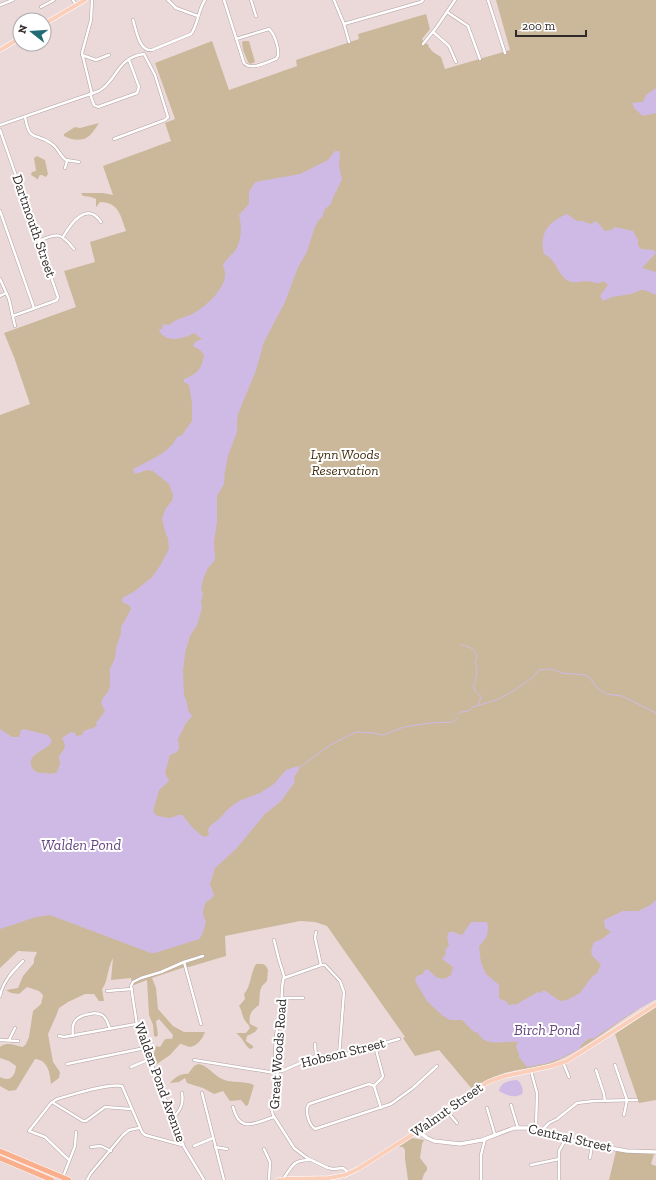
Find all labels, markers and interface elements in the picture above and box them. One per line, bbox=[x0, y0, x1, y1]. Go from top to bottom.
north arrow bbox=[12, 12, 52, 52]
scale bar bbox=[516, 12, 586, 38]
text: 200 m bbox=[522, 19, 556, 33]
text: N bbox=[15, 23, 31, 35]
street label: Dartmouth Street bbox=[8, 172, 60, 280]
park label: Lynn Woods Reservation bbox=[310, 446, 380, 479]
water label: Walden Pond bbox=[41, 836, 121, 854]
street label: Great Woods Road bbox=[266, 998, 290, 1110]
street label: Walden Pond Avenue bbox=[130, 1020, 190, 1145]
water label: Birch Pond bbox=[514, 1021, 580, 1039]
street label: Hobson Street bbox=[299, 1034, 388, 1072]
street label: Walnut Street bbox=[408, 1078, 487, 1141]
street label: Central Street bbox=[527, 1120, 614, 1156]

